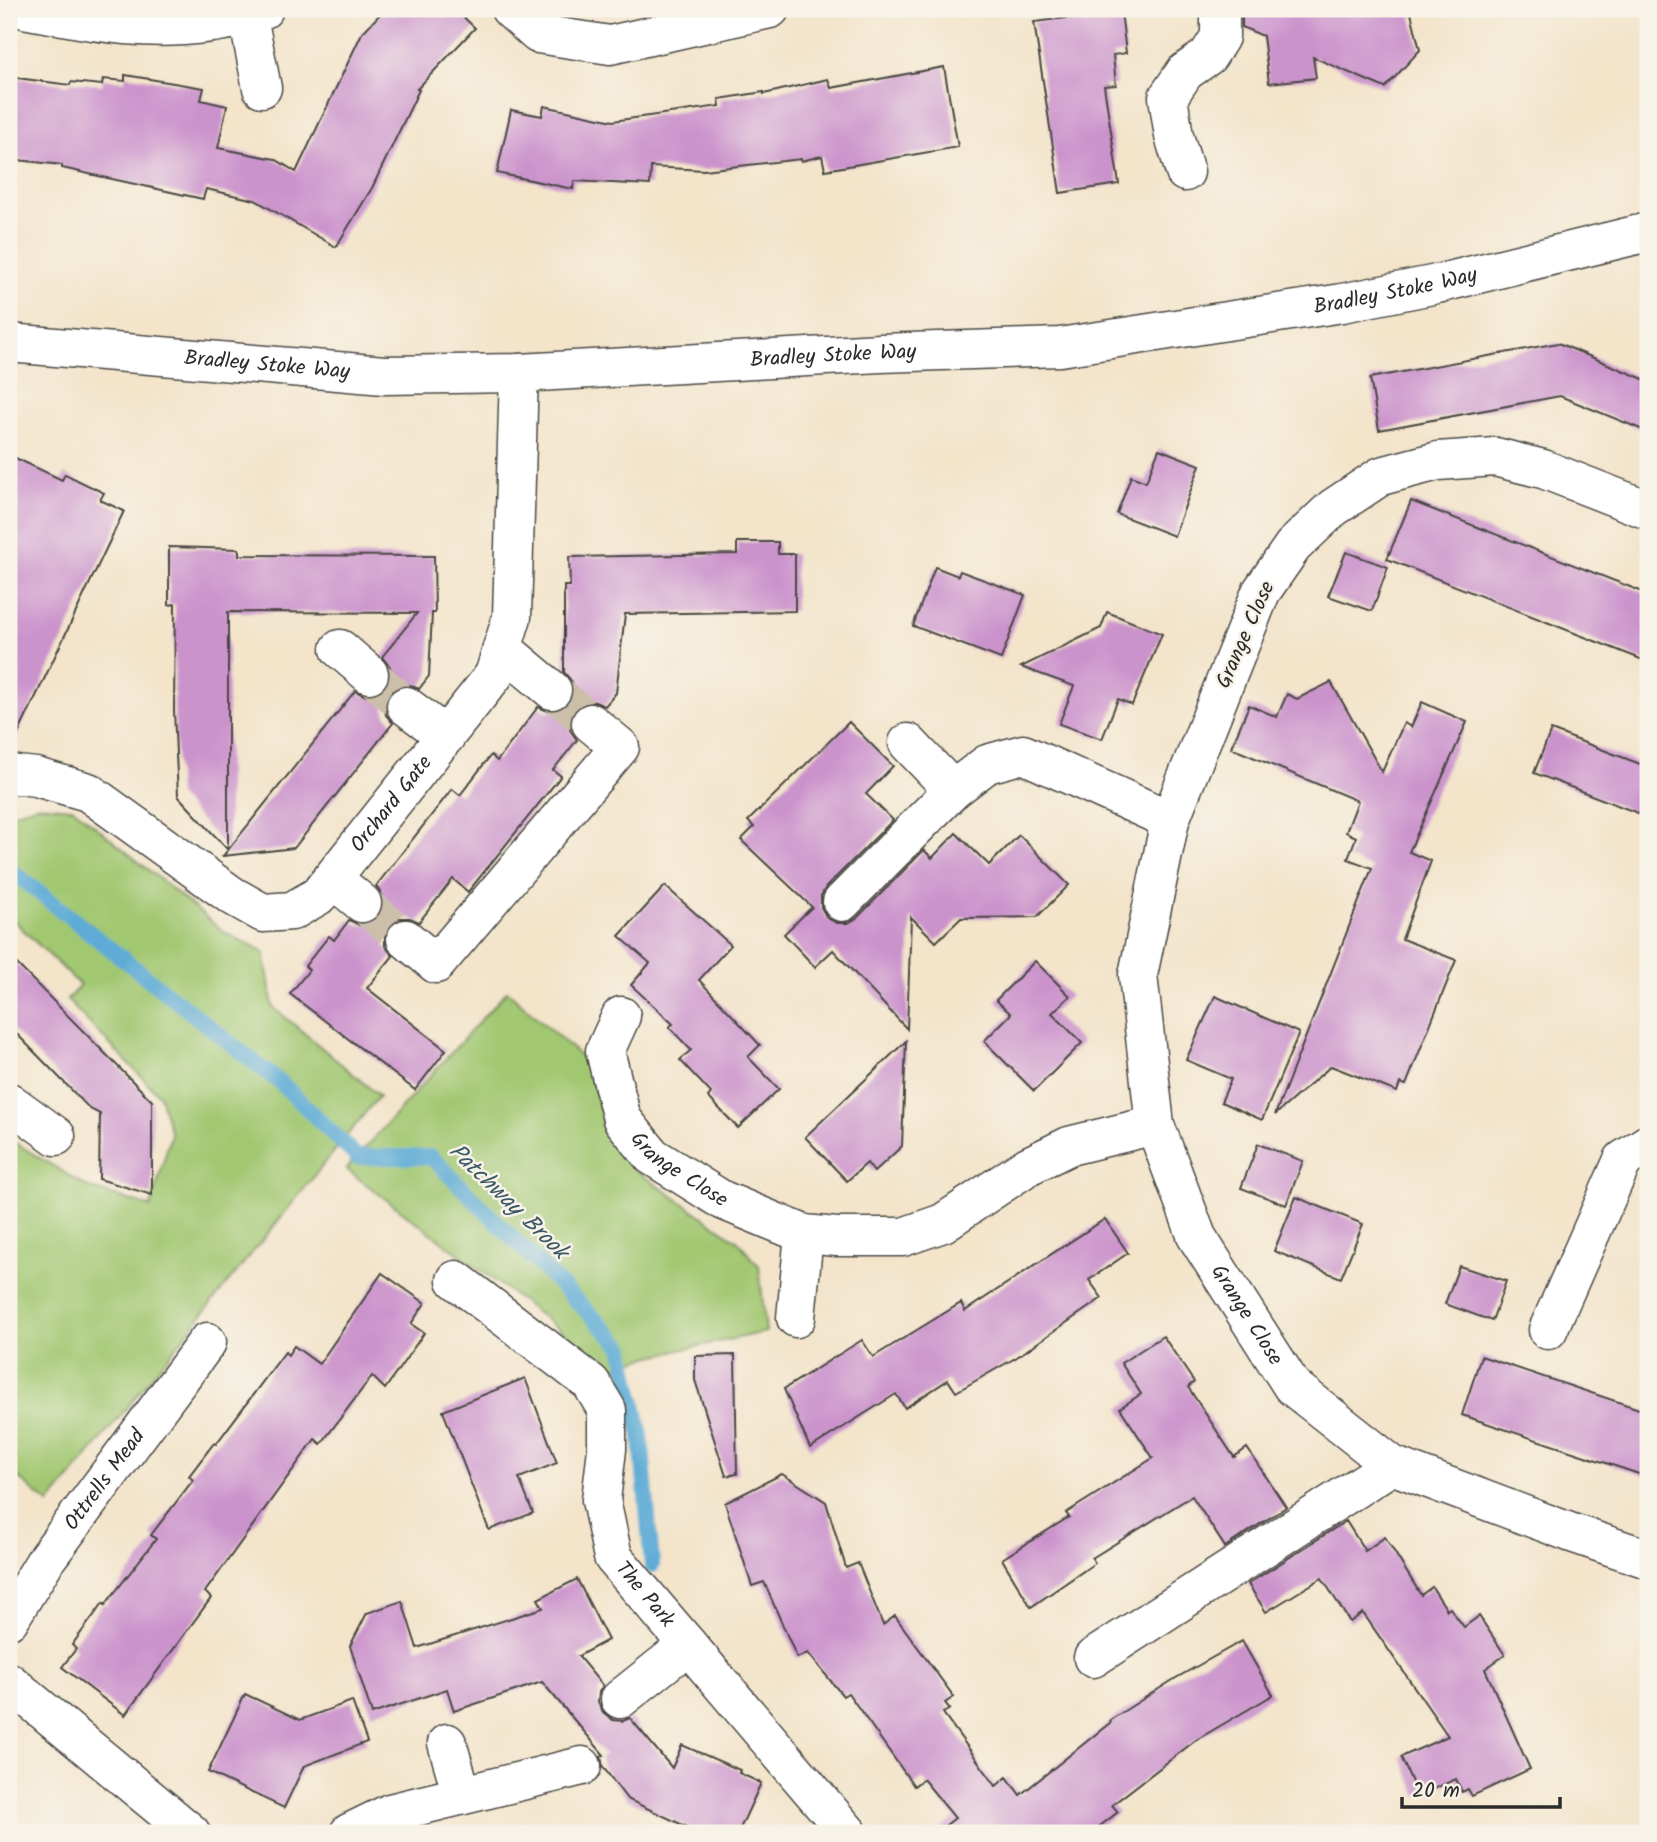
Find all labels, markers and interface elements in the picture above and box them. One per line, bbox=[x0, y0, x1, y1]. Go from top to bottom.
street label: Bradley Stoke Way bbox=[1311, 258, 1481, 324]
street label: Bradley Stoke Way bbox=[749, 335, 917, 377]
street label: Bradley Stoke Way bbox=[183, 342, 351, 389]
street label: Grange Close bbox=[1208, 576, 1285, 694]
street label: Orchard Gate bbox=[342, 748, 441, 860]
street label: Grange Close bbox=[622, 1124, 735, 1217]
water label: Patchway Brook bbox=[440, 1135, 579, 1271]
street label: Grange Close bbox=[1202, 1258, 1292, 1373]
street label: Ottrells Mead bbox=[56, 1422, 154, 1538]
street label: The Park bbox=[607, 1554, 683, 1635]
scale bar bbox=[1402, 1765, 1559, 1809]
text: 20 m bbox=[1412, 1775, 1460, 1808]

